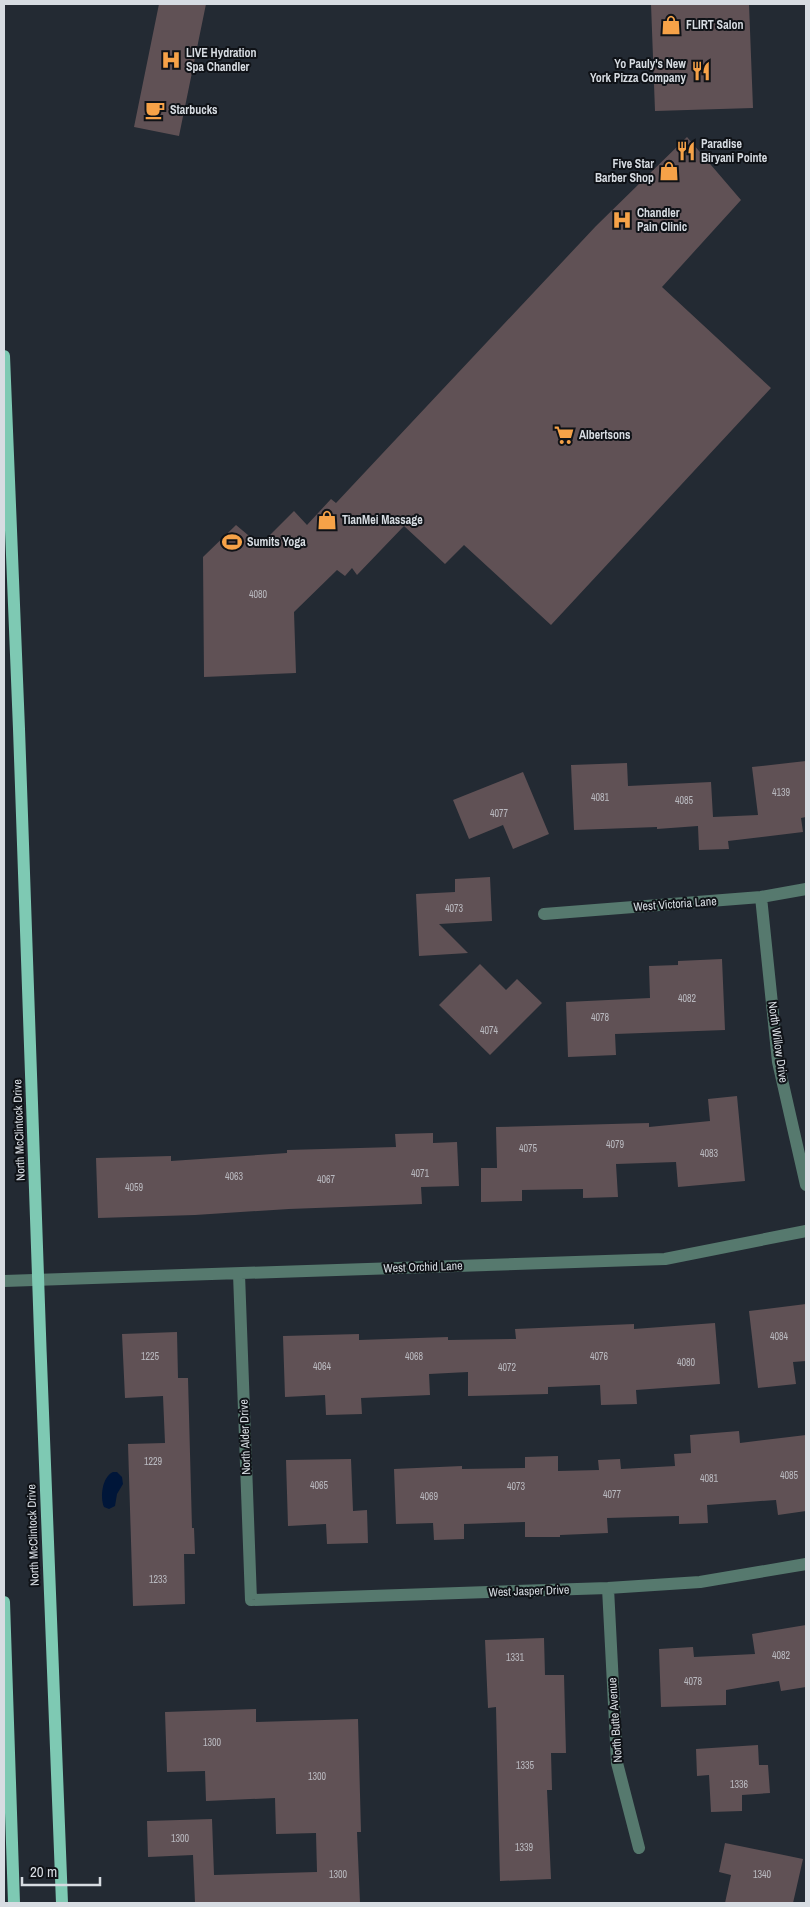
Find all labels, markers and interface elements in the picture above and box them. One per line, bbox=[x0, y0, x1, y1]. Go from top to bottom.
shop icon: FLIRT Salon bbox=[660, 14, 682, 36]
place label: FLIRT Salon bbox=[686, 17, 743, 33]
place label: LIVE Hydration Spa Chandler bbox=[186, 45, 257, 75]
hospital icon: LIVE Hydration Spa Chandler bbox=[160, 49, 182, 71]
place label: Yo Pauly's New York Pizza Company bbox=[590, 56, 687, 86]
restaurant icon: Yo Pauly's New York Pizza Company bbox=[690, 60, 712, 82]
cafe icon: Starbucks bbox=[144, 99, 166, 121]
place label: Starbucks bbox=[170, 102, 218, 118]
place label: Paradise Biryani Pointe bbox=[701, 136, 768, 166]
restaurant icon: Paradise Biryani Pointe bbox=[675, 140, 697, 162]
place label: Five Star Barber Shop bbox=[595, 156, 654, 186]
shop icon: Five Star Barber Shop bbox=[658, 160, 680, 182]
place label: Chandler Pain Clinic bbox=[637, 205, 688, 235]
hospital icon: Chandler Pain Clinic bbox=[611, 209, 633, 231]
supermarket icon: Albertsons bbox=[553, 424, 575, 446]
place label: Albertsons bbox=[579, 427, 631, 443]
shop icon: TianMei Massage bbox=[316, 509, 338, 531]
place label: TianMei Massage bbox=[342, 512, 423, 528]
sports icon: Sumits Yoga bbox=[221, 531, 243, 553]
place label: Sumits Yoga bbox=[247, 534, 306, 550]
house number: 4080 bbox=[249, 588, 268, 601]
house number: 4139 bbox=[772, 786, 791, 799]
house number: 4081 bbox=[591, 791, 610, 804]
house number: 4085 bbox=[675, 794, 694, 807]
house number: 4077 bbox=[490, 807, 509, 820]
street label: West Victoria Lane bbox=[633, 893, 717, 915]
house number: 4073 bbox=[445, 902, 464, 915]
house number: 4082 bbox=[678, 992, 697, 1005]
street label: North Willow Drive bbox=[764, 1000, 792, 1084]
house number: 4078 bbox=[591, 1011, 610, 1024]
house number: 4074 bbox=[480, 1024, 499, 1037]
street label: North McClintock Drive bbox=[9, 1079, 29, 1181]
house number: 4079 bbox=[606, 1138, 625, 1151]
house number: 4075 bbox=[519, 1142, 538, 1155]
house number: 4083 bbox=[700, 1147, 719, 1160]
house number: 4071 bbox=[411, 1167, 430, 1180]
house number: 4063 bbox=[225, 1170, 244, 1183]
house number: 4067 bbox=[317, 1173, 336, 1186]
house number: 4059 bbox=[125, 1181, 144, 1194]
street label: West Orchid Lane bbox=[383, 1258, 463, 1276]
house number: 4084 bbox=[770, 1330, 789, 1343]
house number: 1225 bbox=[141, 1350, 160, 1363]
house number: 4068 bbox=[405, 1350, 424, 1363]
house number: 4076 bbox=[590, 1350, 609, 1363]
house number: 4080 bbox=[677, 1356, 696, 1369]
house number: 4064 bbox=[313, 1360, 332, 1373]
house number: 4072 bbox=[498, 1361, 517, 1374]
street label: North Alder Drive bbox=[236, 1399, 254, 1475]
house number: 1229 bbox=[144, 1455, 163, 1468]
house number: 4085 bbox=[780, 1469, 799, 1482]
house number: 4081 bbox=[700, 1472, 719, 1485]
house number: 4065 bbox=[310, 1479, 329, 1492]
house number: 4073 bbox=[507, 1480, 526, 1493]
street label: North McClintock Drive bbox=[23, 1484, 43, 1586]
house number: 4077 bbox=[603, 1488, 622, 1501]
house number: 4069 bbox=[420, 1490, 439, 1503]
house number: 1233 bbox=[149, 1573, 168, 1586]
street label: West Jasper Drive bbox=[488, 1582, 570, 1600]
house number: 4082 bbox=[772, 1649, 791, 1662]
house number: 1331 bbox=[506, 1651, 525, 1664]
house number: 4078 bbox=[684, 1675, 703, 1688]
street label: North Butte Avenue bbox=[604, 1677, 626, 1763]
house number: 1300 bbox=[203, 1736, 222, 1749]
house number: 1335 bbox=[516, 1759, 535, 1772]
house number: 1300 bbox=[308, 1770, 327, 1783]
house number: 1336 bbox=[730, 1778, 749, 1791]
house number: 1300 bbox=[171, 1832, 190, 1845]
house number: 1339 bbox=[515, 1841, 534, 1854]
scale bar bbox=[22, 1854, 100, 1886]
text: 20 m bbox=[30, 1861, 57, 1882]
house number: 1300 bbox=[329, 1868, 348, 1881]
house number: 1340 bbox=[753, 1868, 772, 1881]

